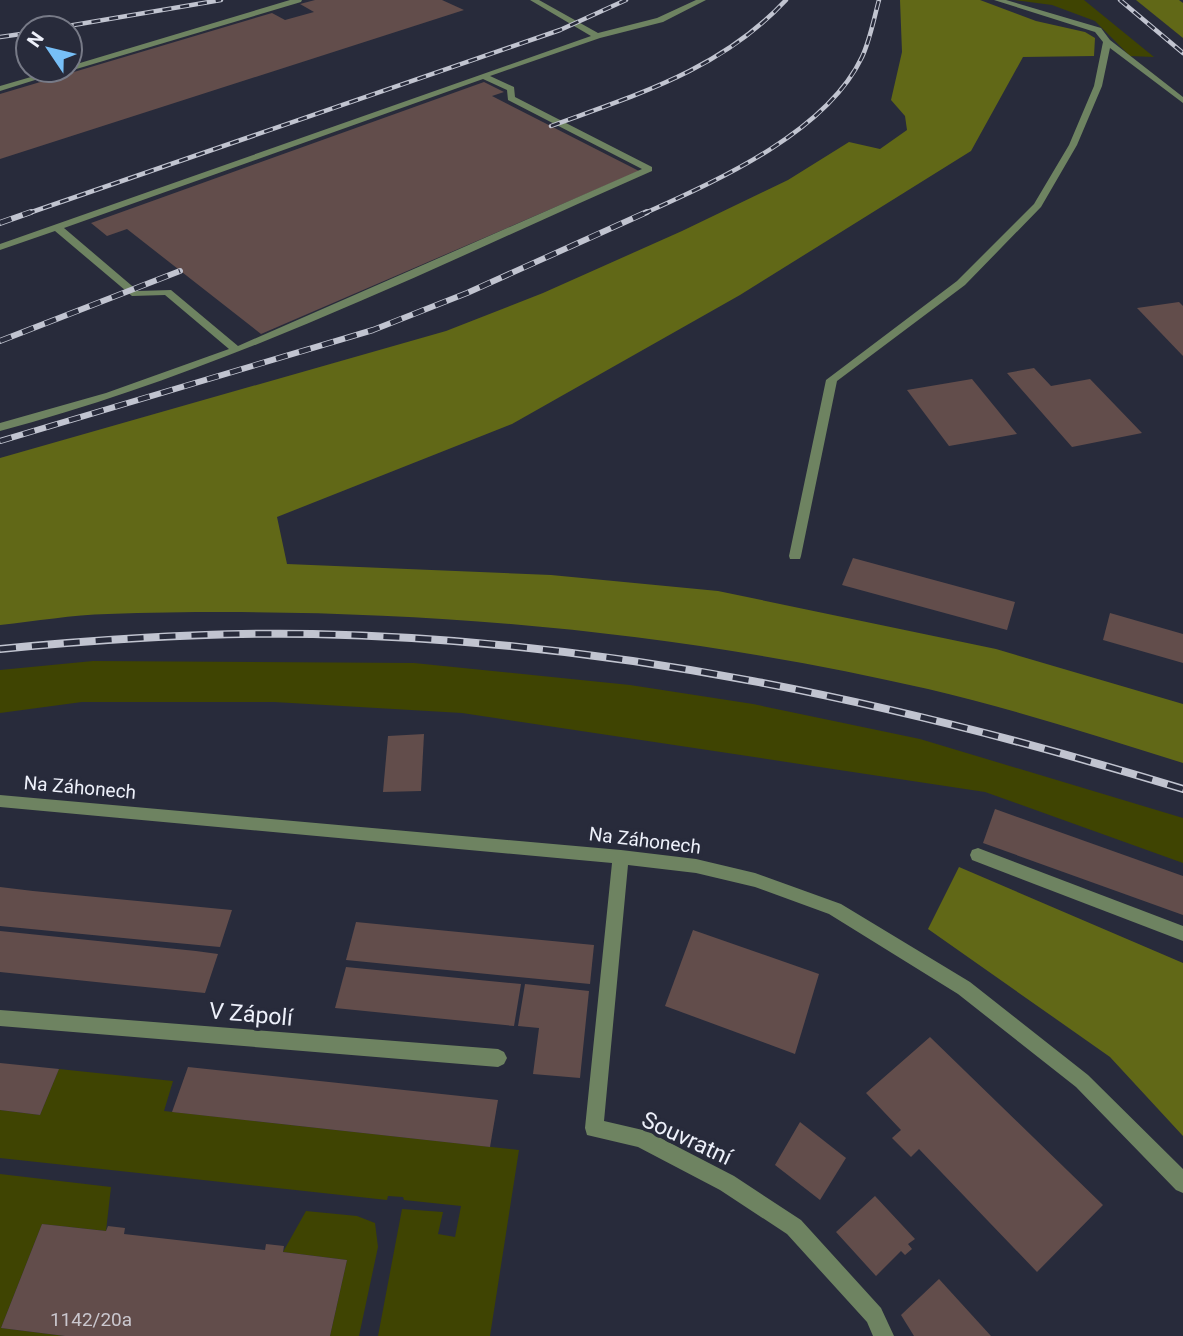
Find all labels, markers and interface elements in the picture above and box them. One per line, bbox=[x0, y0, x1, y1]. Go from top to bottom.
north arrow bbox=[14, 14, 84, 84]
text: N bbox=[22, 27, 49, 52]
street label: Na Záhonech bbox=[23, 771, 137, 804]
street label: Na Záhonech bbox=[588, 822, 702, 859]
street label: V Zápolí bbox=[208, 997, 295, 1032]
street label: Souvratní bbox=[637, 1106, 737, 1172]
house number: 1142/20a bbox=[50, 1308, 132, 1331]

